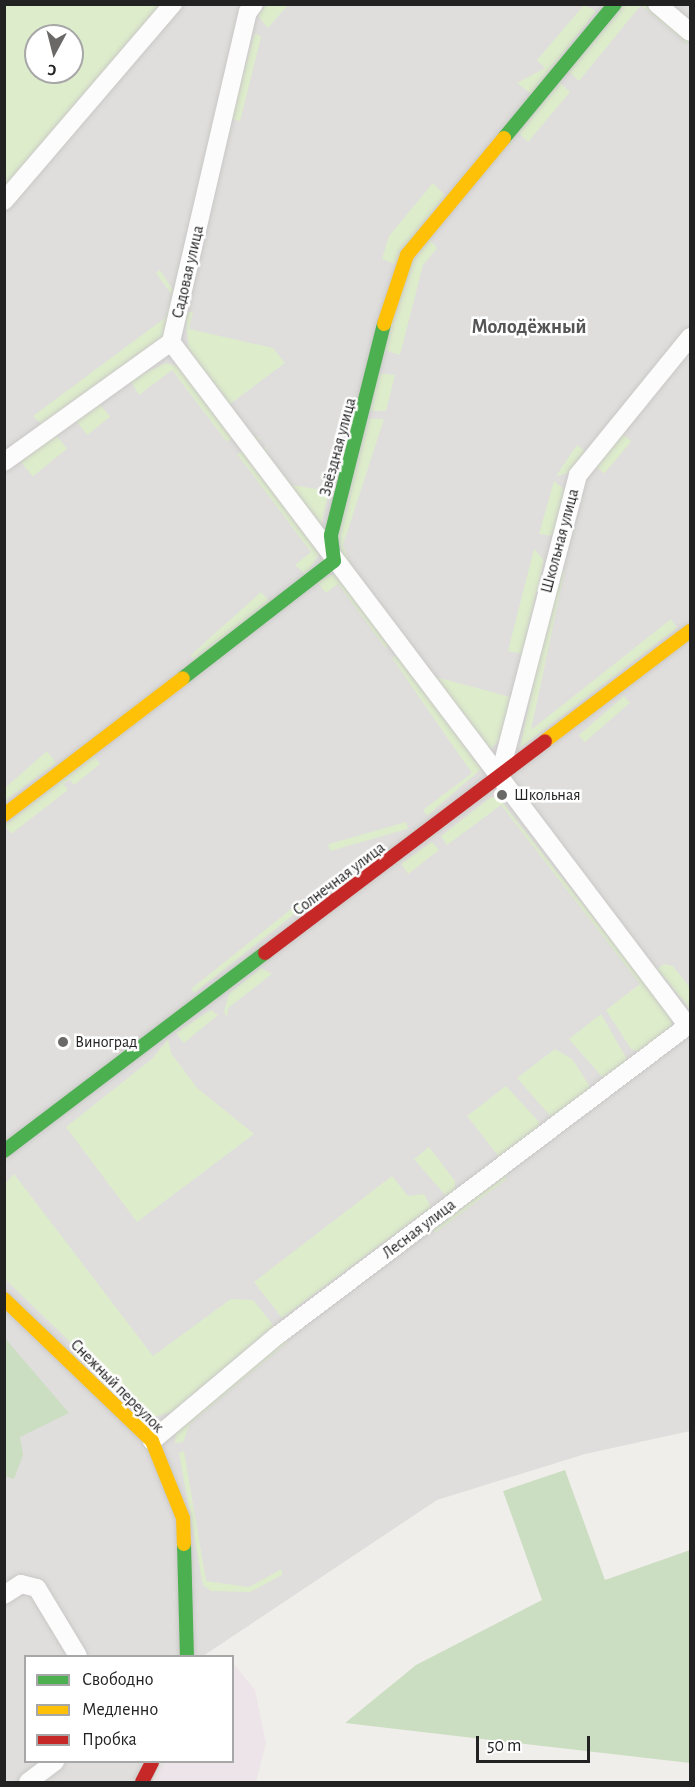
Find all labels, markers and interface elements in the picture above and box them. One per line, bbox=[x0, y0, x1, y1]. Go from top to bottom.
north arrow bbox=[24, 24, 84, 84]
text: С bbox=[47, 61, 57, 78]
street label: Садовая улица bbox=[168, 224, 208, 320]
district label: Молодёжный bbox=[471, 315, 587, 339]
street label: Звёздная улица bbox=[316, 396, 360, 498]
street label: Школьная улица bbox=[537, 487, 583, 595]
place label: Школьная bbox=[514, 785, 581, 805]
marker: Школьная bbox=[495, 788, 509, 802]
street label: Солнечная улица bbox=[289, 838, 389, 920]
place label: Виноград bbox=[75, 1032, 137, 1052]
marker: Виноград bbox=[56, 1035, 70, 1049]
street label: Лесная улица bbox=[379, 1195, 459, 1263]
street label: Снежный переулок bbox=[66, 1335, 168, 1437]
legend bbox=[24, 1655, 234, 1763]
text: Свободно bbox=[82, 1671, 154, 1689]
text: Медленно bbox=[82, 1701, 158, 1719]
scale bar bbox=[479, 1724, 593, 1762]
text: Пробка bbox=[82, 1731, 137, 1749]
text: 50 m bbox=[487, 1737, 521, 1755]

